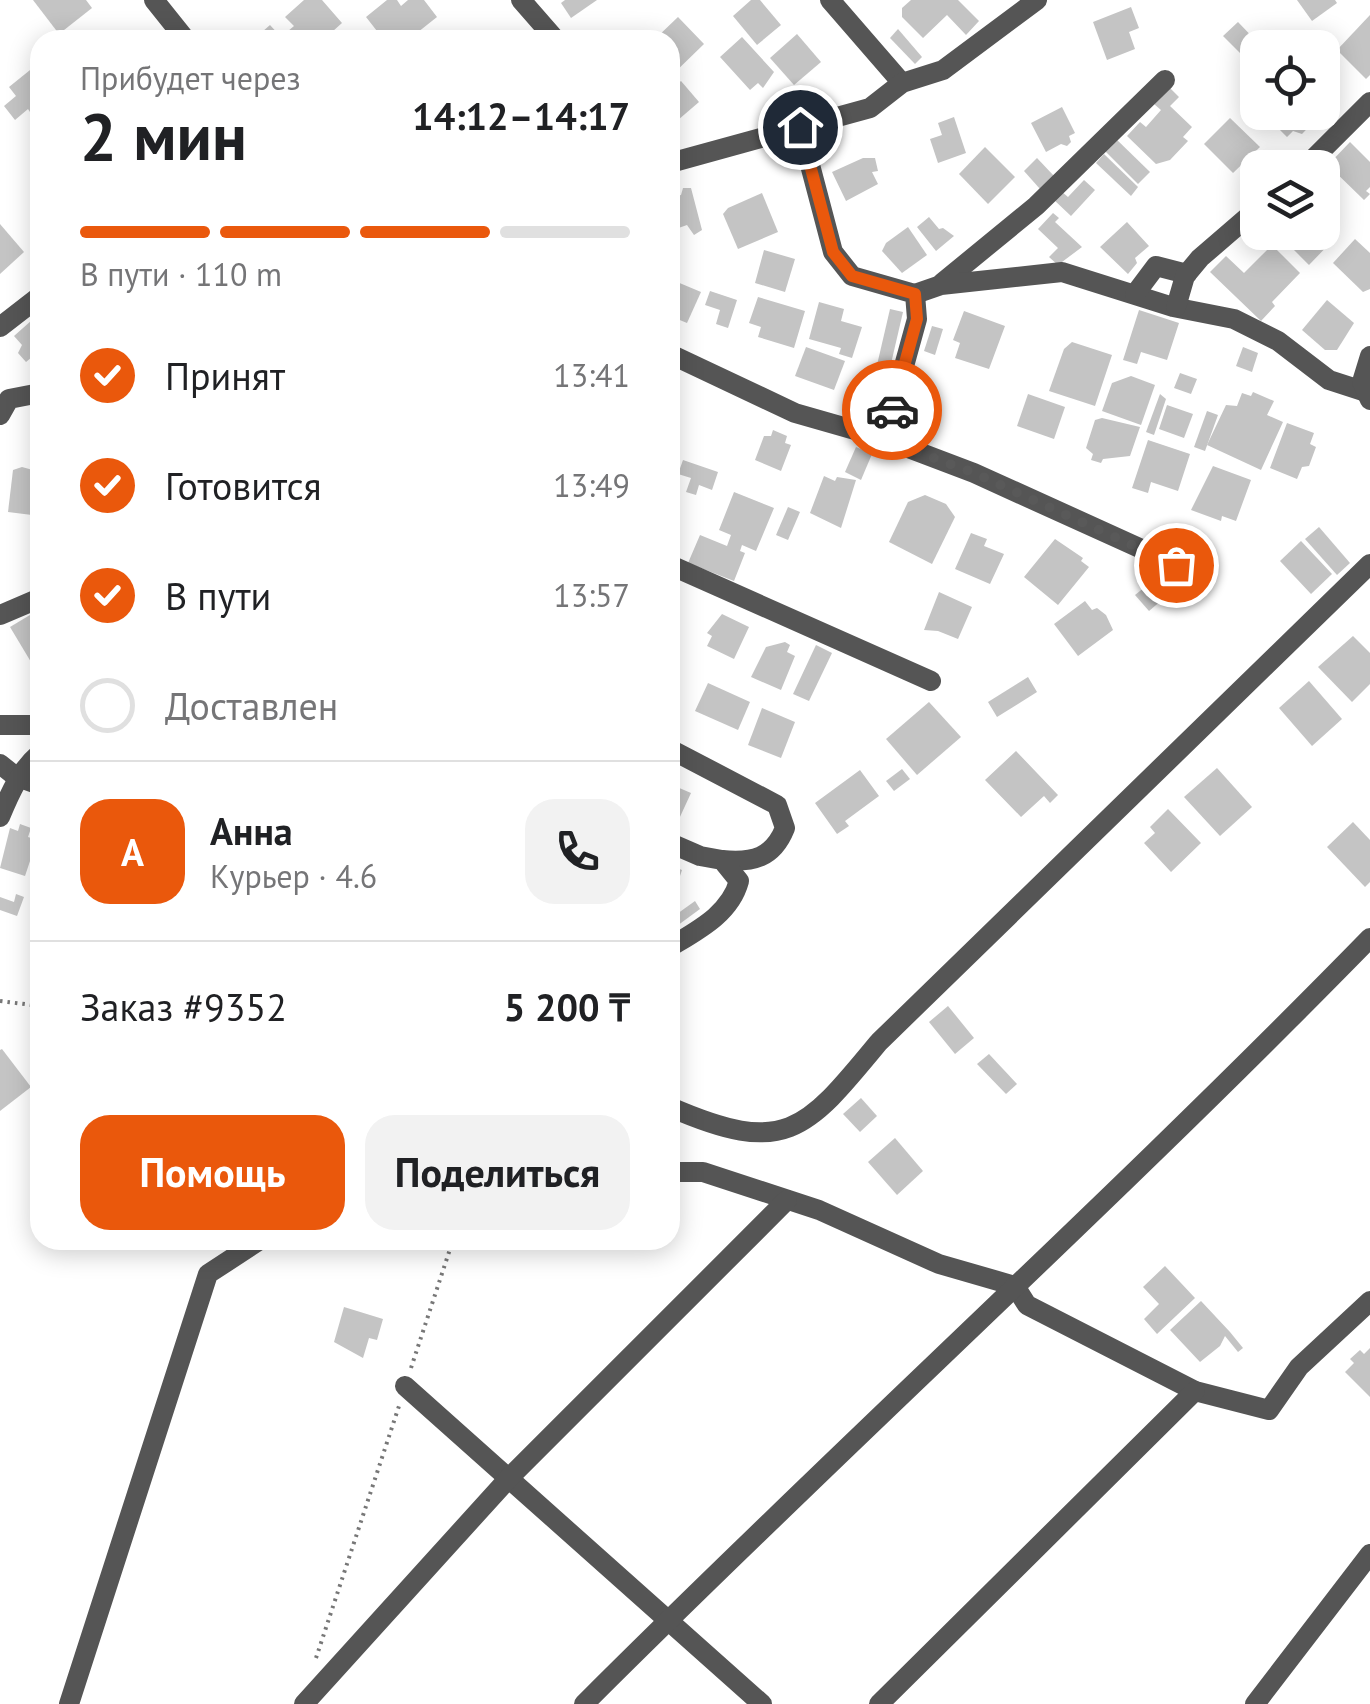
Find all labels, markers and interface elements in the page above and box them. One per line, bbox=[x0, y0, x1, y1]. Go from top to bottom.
map controls bbox=[1240, 30, 1340, 250]
button: locate bbox=[1240, 30, 1340, 130]
text: Прибудет через bbox=[80, 57, 301, 99]
pin bbox=[758, 85, 843, 170]
text: 14:12–14:17 bbox=[412, 91, 630, 140]
text: 2 мин bbox=[80, 94, 247, 178]
icon: home bbox=[773, 100, 828, 155]
button: layers bbox=[1240, 150, 1340, 250]
text: В пути · 110 m bbox=[80, 253, 282, 295]
icon: check bbox=[80, 348, 135, 403]
text: Принят bbox=[165, 351, 285, 400]
text: 13:41 bbox=[553, 354, 630, 396]
courier bbox=[842, 360, 942, 460]
icon: car bbox=[865, 383, 920, 438]
icon: check bbox=[80, 458, 135, 513]
text: Готовится bbox=[165, 461, 322, 510]
text: 13:49 bbox=[553, 464, 630, 506]
pin bbox=[1134, 523, 1219, 608]
icon: bag bbox=[1149, 538, 1204, 593]
icon: check bbox=[80, 568, 135, 623]
text: В пути bbox=[165, 571, 271, 620]
text: 13:57 bbox=[553, 574, 630, 616]
text: Доставлен bbox=[165, 681, 338, 730]
button: phone bbox=[525, 799, 630, 904]
text: Анна bbox=[210, 806, 293, 855]
text: А bbox=[121, 827, 144, 876]
text: Курьер · 4.6 bbox=[210, 855, 377, 897]
text: Заказ #9352 bbox=[80, 982, 287, 1031]
text: 5 200 ₸ bbox=[504, 982, 630, 1031]
button: Помощь bbox=[80, 1115, 345, 1230]
button: Поделиться bbox=[365, 1115, 630, 1230]

